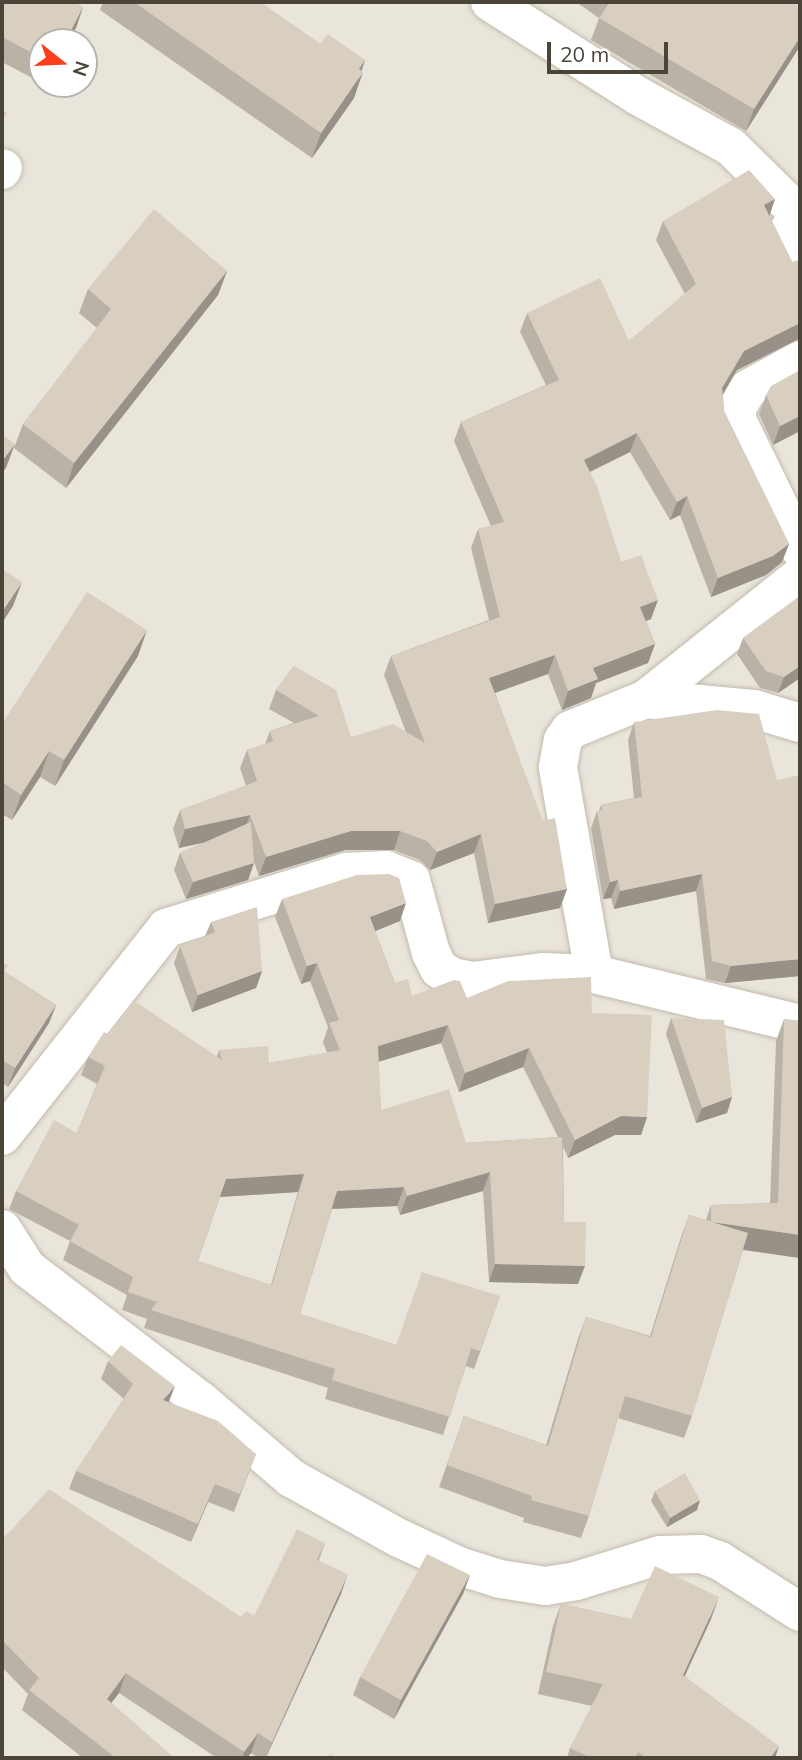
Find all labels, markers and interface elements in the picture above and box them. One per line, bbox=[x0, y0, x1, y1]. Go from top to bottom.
north arrow bbox=[28, 28, 98, 98]
scale bar bbox=[550, 28, 671, 72]
text: 20 m bbox=[560, 41, 609, 67]
text: N bbox=[67, 58, 95, 79]

